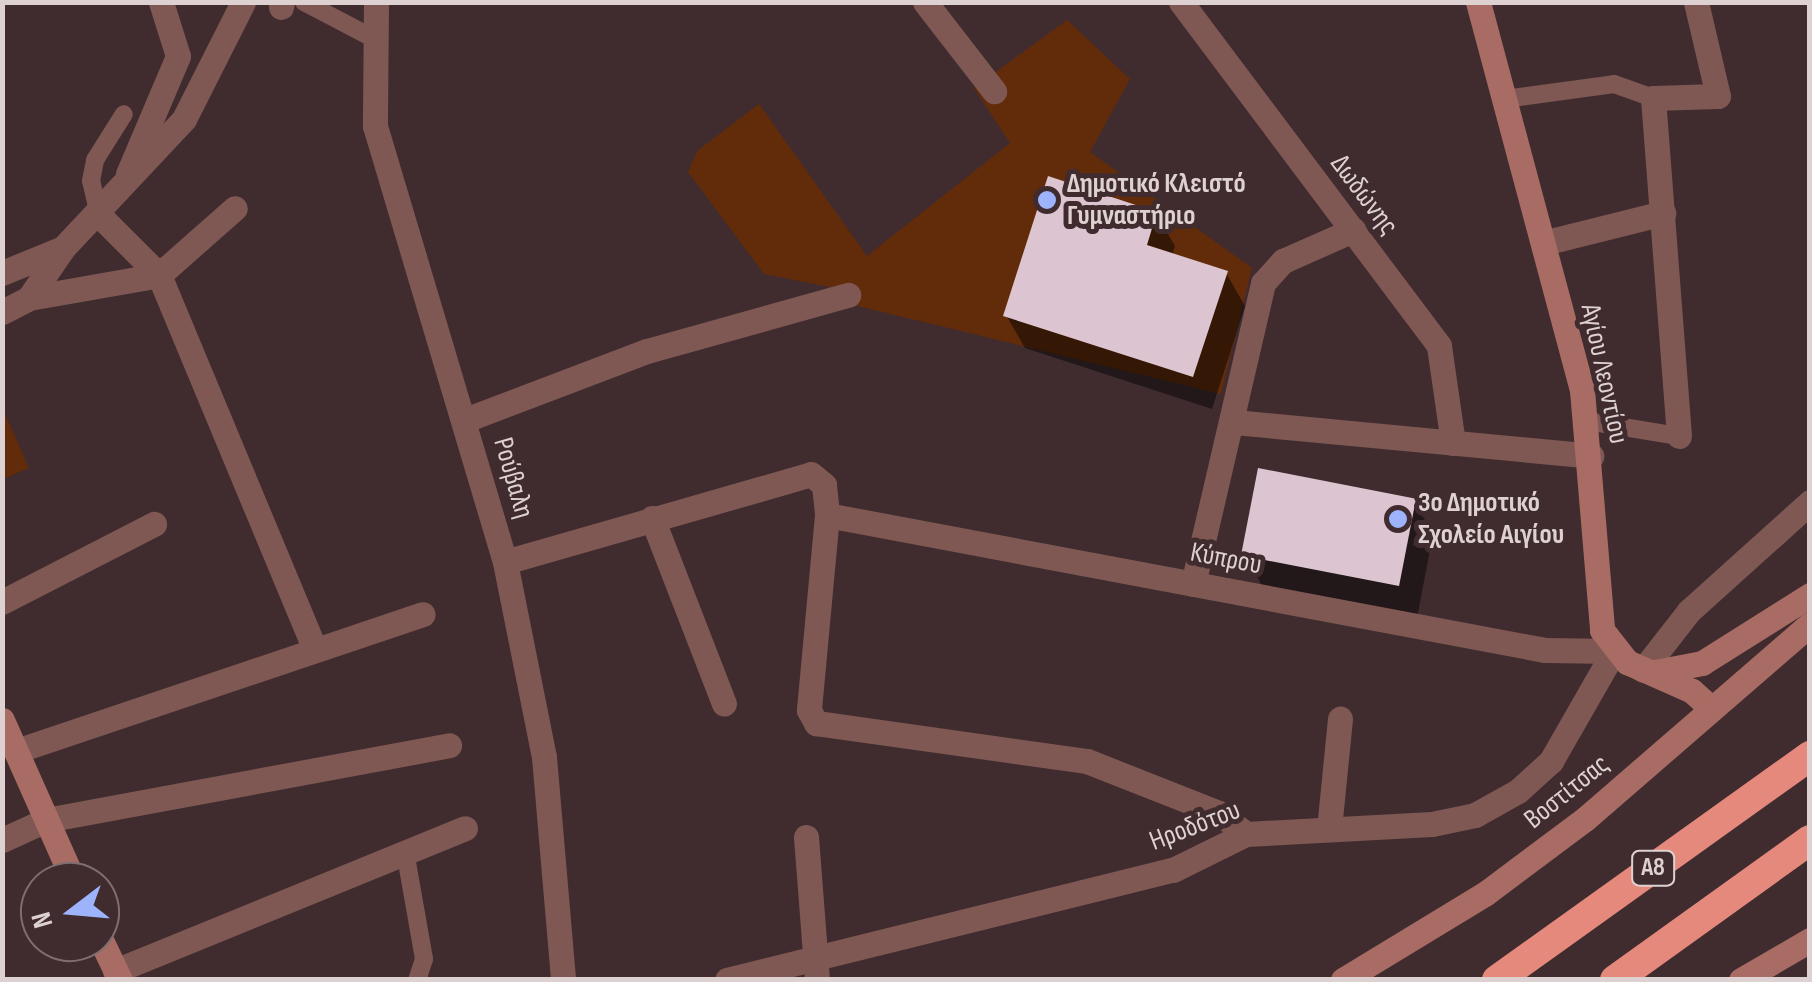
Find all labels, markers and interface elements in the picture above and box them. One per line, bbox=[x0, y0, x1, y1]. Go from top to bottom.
street label: Δωδώνης bbox=[1323, 148, 1405, 242]
place label: Δημοτικό Κλειστό Γυμναστήριο bbox=[1067, 167, 1246, 233]
marker: Δημοτικό Κλειστό Γυμναστήριο bbox=[1036, 189, 1058, 211]
street label: Αγίου Λεοντίου bbox=[1573, 301, 1635, 447]
street label: Ρούβαλη bbox=[485, 434, 541, 522]
place label: 3ο Δημοτικό Σχολείο Αιγίου bbox=[1418, 486, 1564, 552]
marker: 3ο Δημοτικό Σχολείο Αιγίου bbox=[1387, 508, 1409, 530]
street label: Κύπρου bbox=[1188, 536, 1264, 582]
street label: Βοστίτσας bbox=[1518, 748, 1616, 836]
street label: Ηροδότου bbox=[1145, 793, 1245, 859]
road number: Α8 bbox=[1630, 848, 1676, 888]
north arrow bbox=[20, 862, 120, 962]
text: N bbox=[25, 908, 61, 932]

